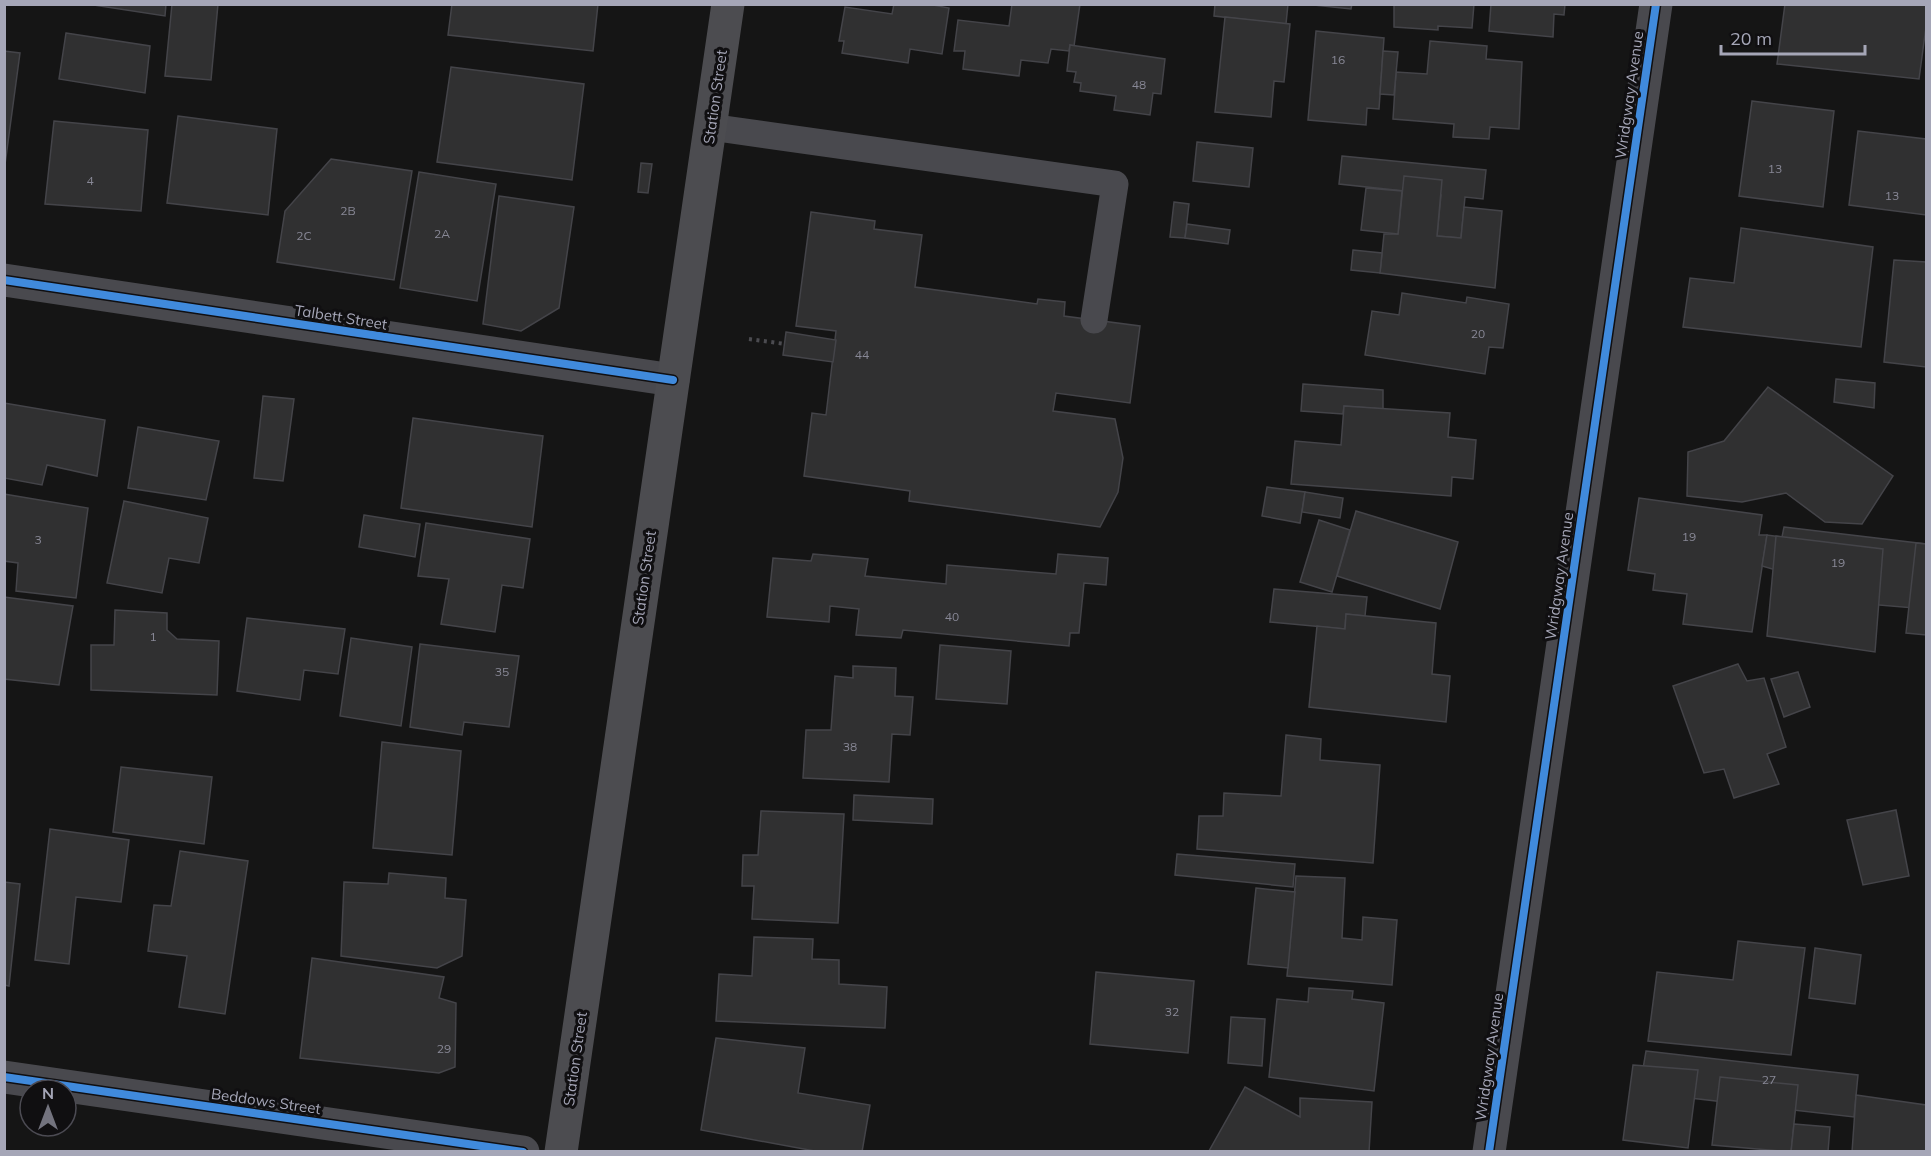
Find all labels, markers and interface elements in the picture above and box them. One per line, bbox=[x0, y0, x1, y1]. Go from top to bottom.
scale bar bbox=[1721, 18, 1865, 56]
text: 20 m bbox=[1730, 27, 1772, 50]
street label: Wridgway Avenue bbox=[1611, 30, 1647, 160]
street label: Station Street bbox=[699, 49, 731, 145]
house number: 16 bbox=[1331, 52, 1345, 67]
house number: 48 bbox=[1132, 77, 1146, 92]
house number: 13 bbox=[1768, 161, 1782, 176]
house number: 4 bbox=[86, 173, 94, 188]
house number: 13 bbox=[1885, 188, 1899, 203]
house number: 2B bbox=[340, 203, 356, 218]
house number: 2A bbox=[434, 226, 450, 241]
house number: 2C bbox=[296, 228, 312, 243]
street label: Talbett Street bbox=[293, 300, 389, 334]
house number: 20 bbox=[1471, 326, 1485, 341]
house number: 44 bbox=[855, 347, 869, 362]
street label: Wridgway Avenue bbox=[1541, 511, 1577, 641]
house number: 19 bbox=[1682, 529, 1696, 544]
street label: Station Street bbox=[628, 530, 660, 626]
house number: 3 bbox=[34, 532, 42, 547]
house number: 19 bbox=[1831, 555, 1845, 570]
house number: 40 bbox=[945, 609, 959, 624]
house number: 1 bbox=[149, 629, 157, 644]
house number: 35 bbox=[495, 664, 509, 679]
house number: 38 bbox=[843, 739, 857, 754]
street label: Wridgway Avenue bbox=[1471, 992, 1507, 1122]
house number: 32 bbox=[1165, 1004, 1179, 1019]
street label: Station Street bbox=[559, 1011, 591, 1107]
house number: 29 bbox=[437, 1041, 451, 1056]
house number: 27 bbox=[1762, 1072, 1776, 1087]
north arrow bbox=[18, 1078, 78, 1138]
text: N bbox=[42, 1083, 54, 1103]
street label: Beddows Street bbox=[210, 1084, 322, 1118]

